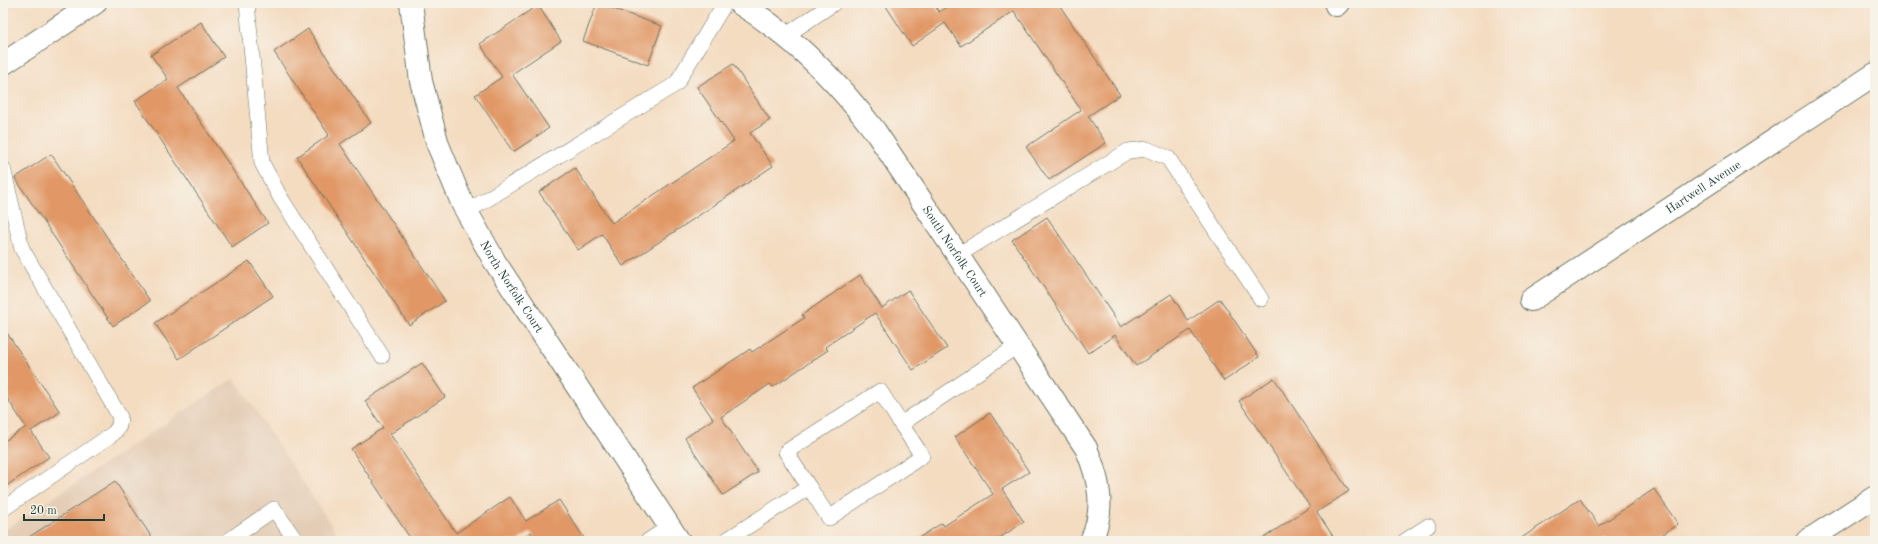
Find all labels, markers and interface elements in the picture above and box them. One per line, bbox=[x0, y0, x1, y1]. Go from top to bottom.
street label: Hartwell Avenue bbox=[1664, 159, 1744, 217]
street label: South Norfolk Court bbox=[920, 204, 989, 299]
street label: North Norfolk Court bbox=[477, 239, 545, 335]
scale bar bbox=[24, 496, 104, 522]
text: 20 m bbox=[30, 505, 57, 517]

